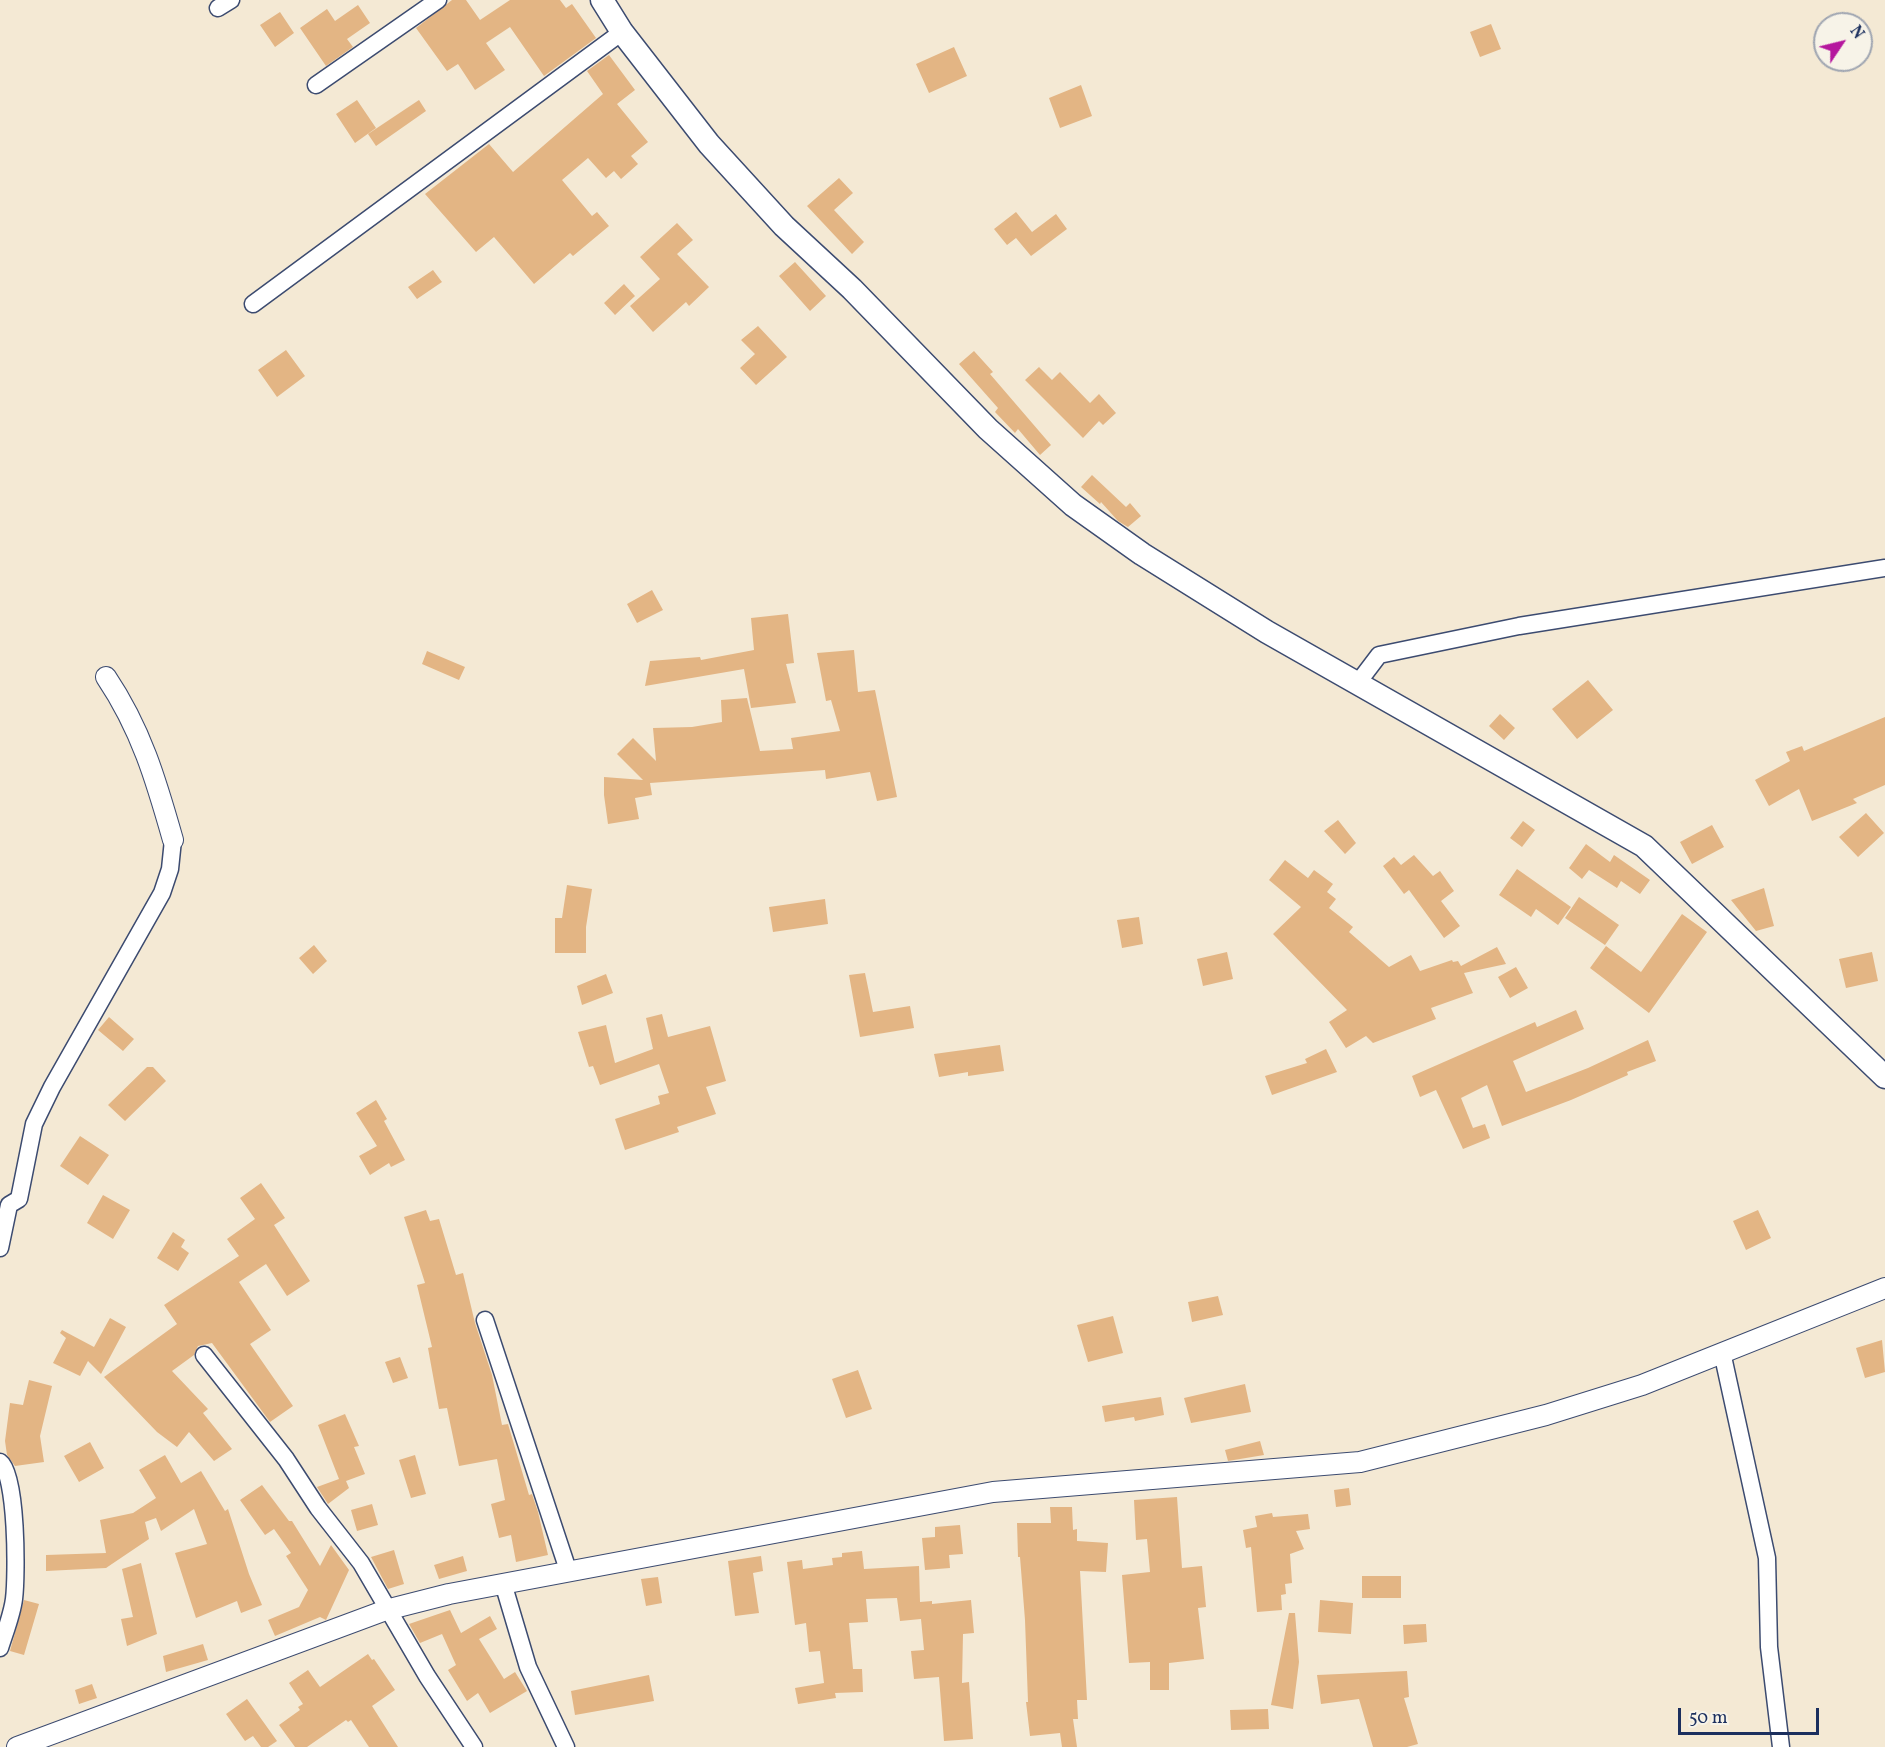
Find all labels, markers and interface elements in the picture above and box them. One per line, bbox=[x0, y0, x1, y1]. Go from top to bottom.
north arrow bbox=[1813, 12, 1873, 72]
text: N bbox=[1844, 22, 1868, 44]
scale bar bbox=[1681, 1696, 1822, 1734]
text: 50 m bbox=[1689, 1706, 1728, 1731]

